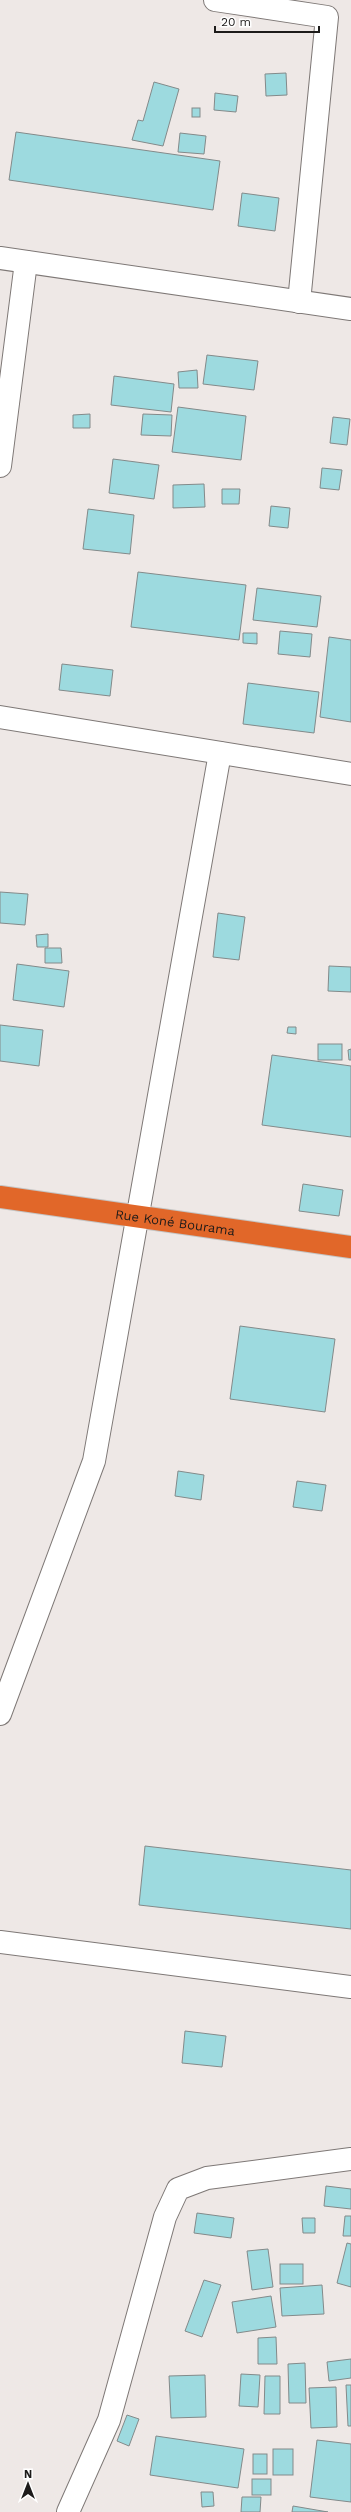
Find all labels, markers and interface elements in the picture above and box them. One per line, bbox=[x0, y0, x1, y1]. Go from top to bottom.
scale bar bbox=[215, 8, 319, 34]
text: 20 m bbox=[221, 15, 251, 29]
street label: Rue Koné Bourama bbox=[114, 1206, 237, 1238]
north arrow bbox=[8, 2464, 48, 2504]
text: N bbox=[24, 2468, 32, 2481]

